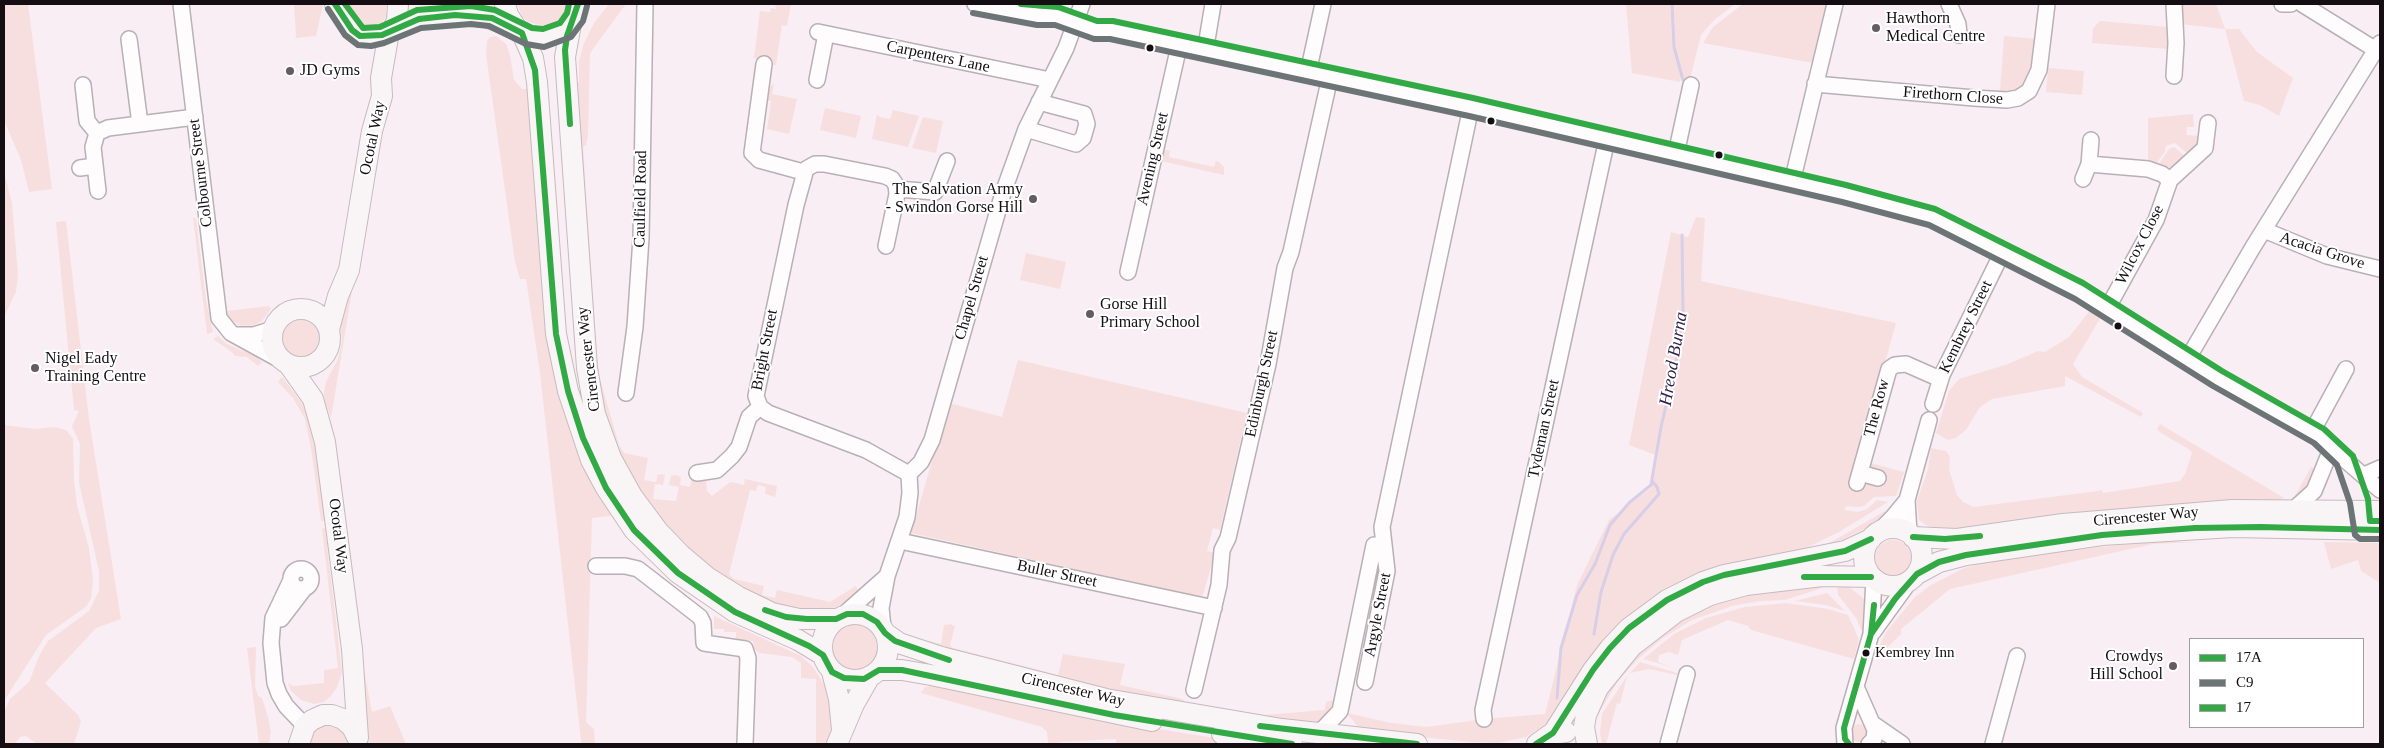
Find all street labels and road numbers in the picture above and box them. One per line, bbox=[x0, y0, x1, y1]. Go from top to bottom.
street label: Carpenters Lane bbox=[885, 37, 991, 77]
street label: Firethorn Close bbox=[1902, 83, 2004, 109]
street label: Ocotal Way bbox=[356, 99, 390, 177]
street label: Avening Street bbox=[1133, 110, 1173, 208]
street label: Colbourne Street bbox=[185, 118, 217, 228]
street label: Caulfield Road bbox=[631, 150, 651, 248]
street label: Wilcox Close bbox=[2112, 202, 2168, 288]
street label: Acacia Grove bbox=[2277, 228, 2367, 274]
street label: Chapel Street bbox=[951, 254, 993, 342]
street label: Kembrey Street bbox=[1935, 277, 1997, 377]
street label: Cirencester Way bbox=[573, 305, 605, 413]
street label: Bright Street bbox=[748, 308, 782, 392]
street label: Edinburgh Street bbox=[1241, 329, 1283, 439]
street label: The Row bbox=[1860, 377, 1894, 439]
street label: Tydeman Street bbox=[1524, 378, 1564, 480]
street label: Ocotal Way bbox=[324, 497, 352, 575]
street label: Cirencester Way bbox=[2092, 503, 2200, 531]
street label: Buller Street bbox=[1015, 556, 1099, 592]
street label: Argyle Street bbox=[1360, 571, 1396, 659]
street label: Cirencester Way bbox=[1019, 669, 1127, 711]

